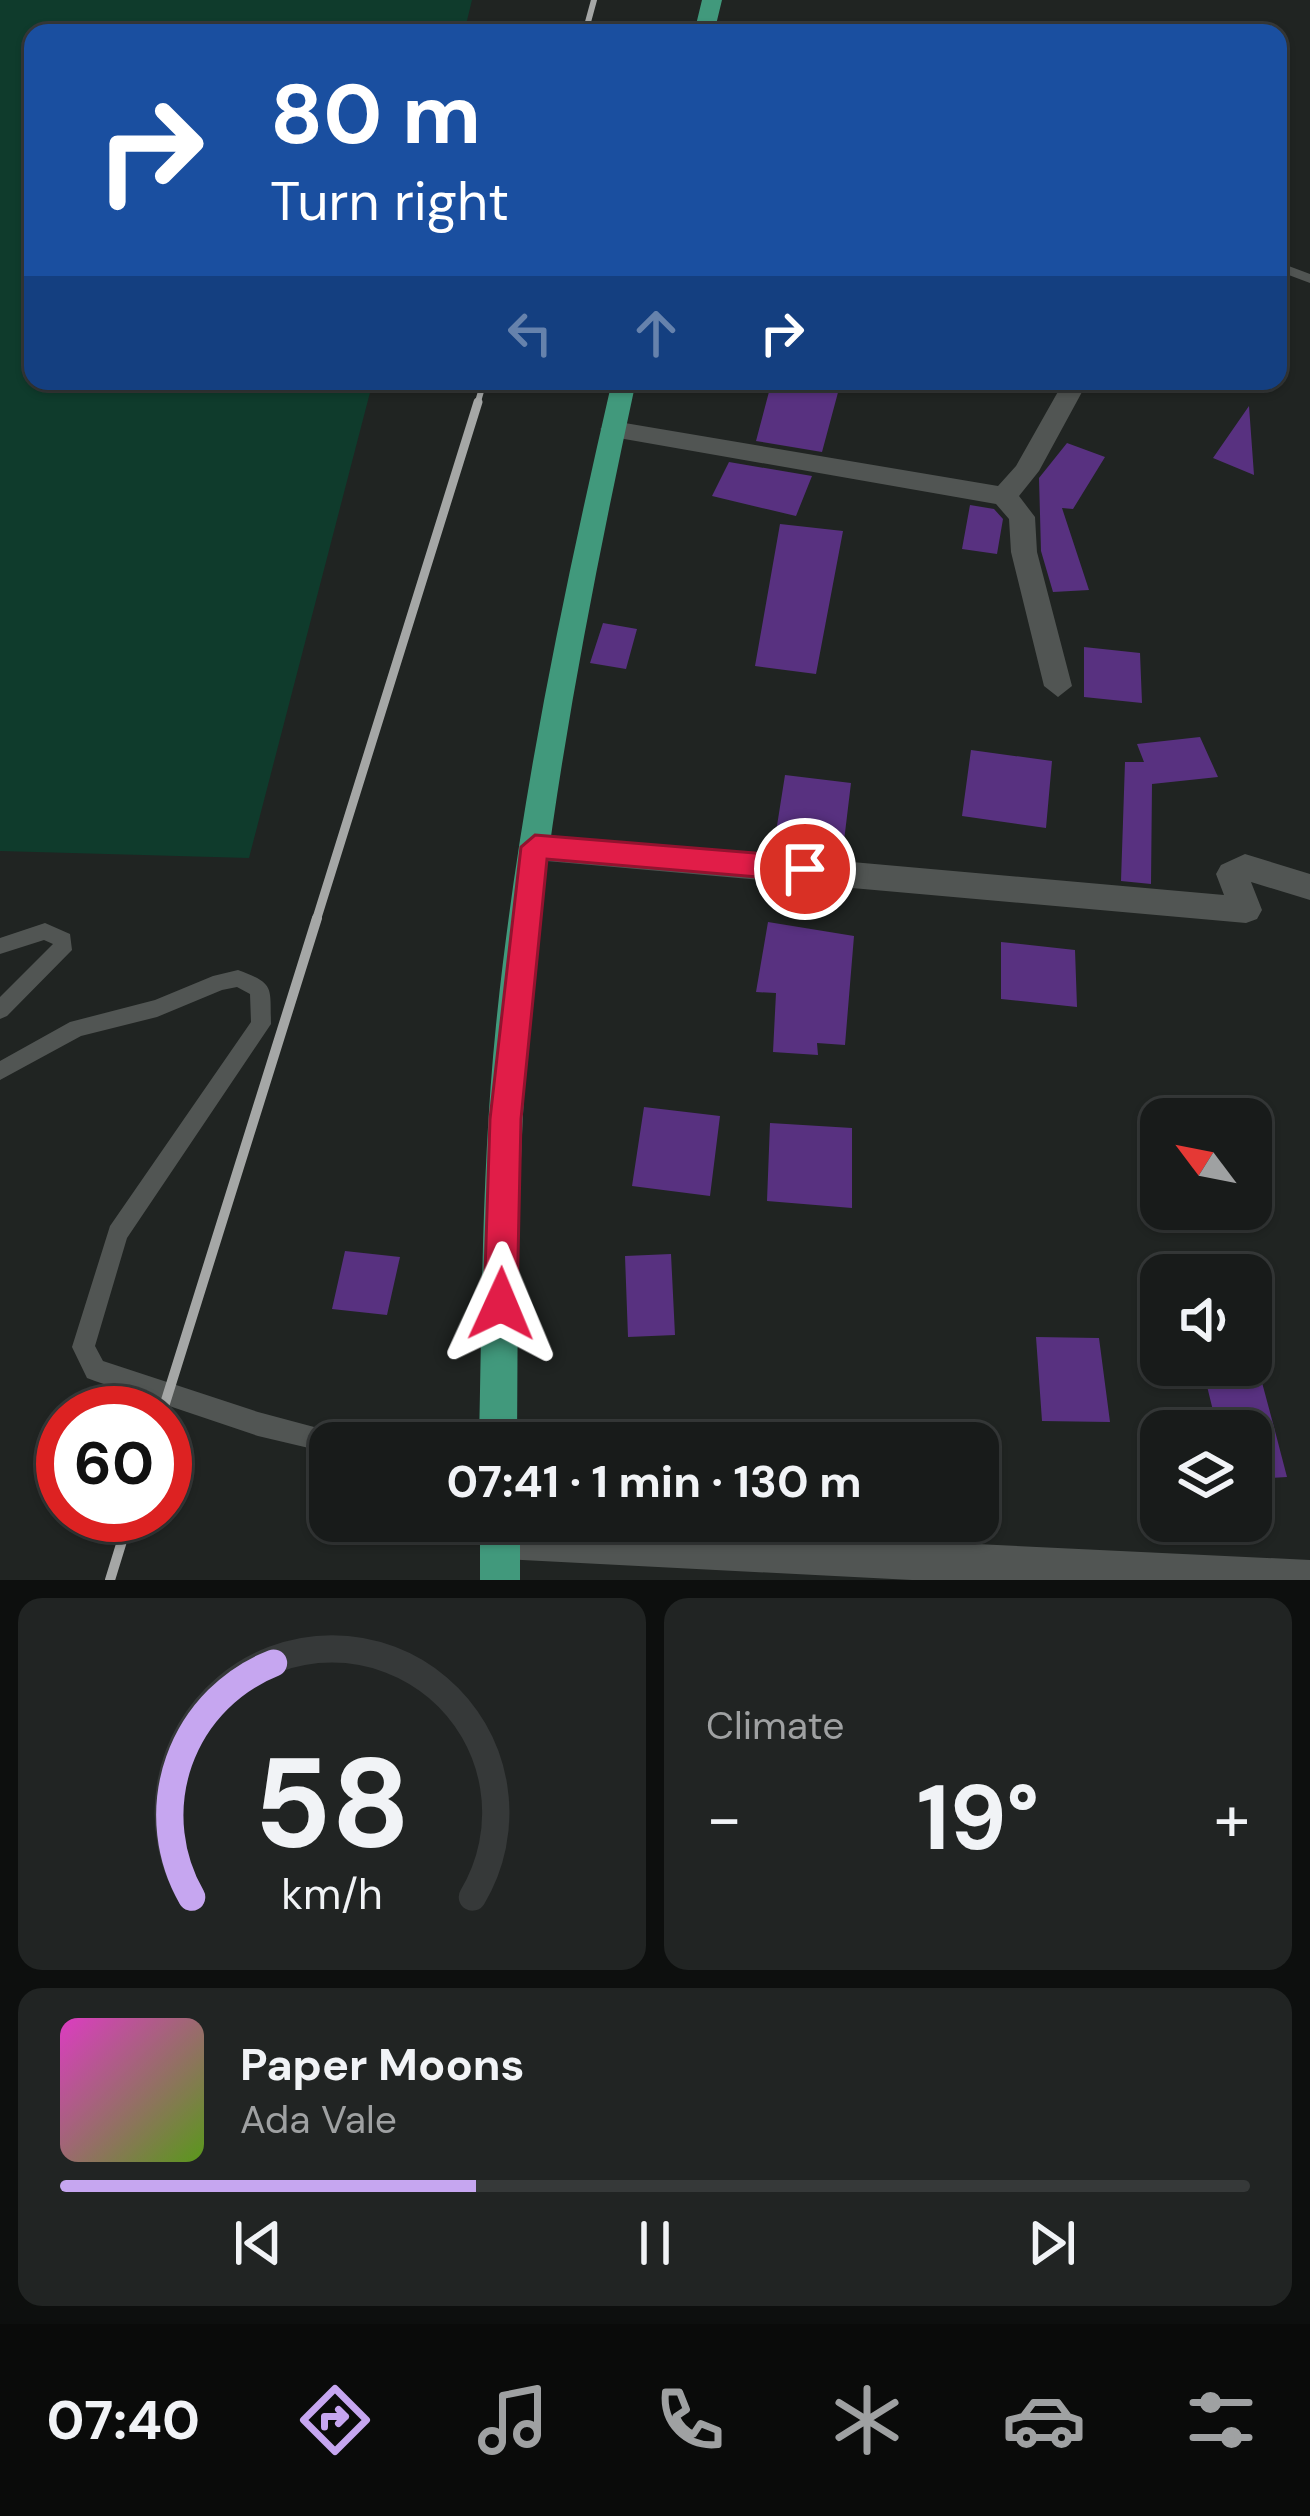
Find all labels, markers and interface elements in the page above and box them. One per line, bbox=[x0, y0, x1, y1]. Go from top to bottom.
text: 80 m bbox=[270, 60, 481, 169]
icon: right bbox=[72, 72, 228, 228]
text: Turn right bbox=[270, 166, 509, 237]
icon: left bbox=[497, 300, 563, 366]
icon: ahead bbox=[623, 300, 689, 366]
icon: right bbox=[749, 300, 815, 366]
pin bbox=[754, 818, 856, 920]
icon: arrive bbox=[772, 836, 838, 902]
north arrow bbox=[1140, 1098, 1272, 1230]
map controls bbox=[1140, 1098, 1272, 1542]
position arrow bbox=[438, 1241, 564, 1367]
button: sound bbox=[1140, 1254, 1272, 1386]
speed limit sign: 60 bbox=[36, 1386, 192, 1542]
button: layers bbox=[1140, 1410, 1272, 1542]
text: 07:41 · 1 min · 130 m bbox=[446, 1452, 862, 1511]
text: Climate bbox=[706, 1700, 844, 1751]
text: 58 bbox=[254, 1722, 410, 1885]
text: 19° bbox=[917, 1760, 1039, 1877]
text: − bbox=[706, 1776, 742, 1861]
text: + bbox=[1214, 1776, 1250, 1861]
text: km/h bbox=[281, 1866, 383, 1922]
text: Paper Moons bbox=[240, 2035, 525, 2094]
text: Ada Vale bbox=[240, 2094, 397, 2145]
icon: previous bbox=[225, 2210, 291, 2276]
icon: pause bbox=[622, 2210, 688, 2276]
icon: next bbox=[1019, 2210, 1085, 2276]
icon: directions bbox=[293, 2378, 377, 2462]
icon: music bbox=[471, 2378, 555, 2462]
icon: phone bbox=[648, 2378, 732, 2462]
icon: climate bbox=[825, 2378, 909, 2462]
icon: car bbox=[1002, 2378, 1086, 2462]
icon: filters bbox=[1179, 2378, 1263, 2462]
text: 07:40 bbox=[47, 2385, 200, 2456]

